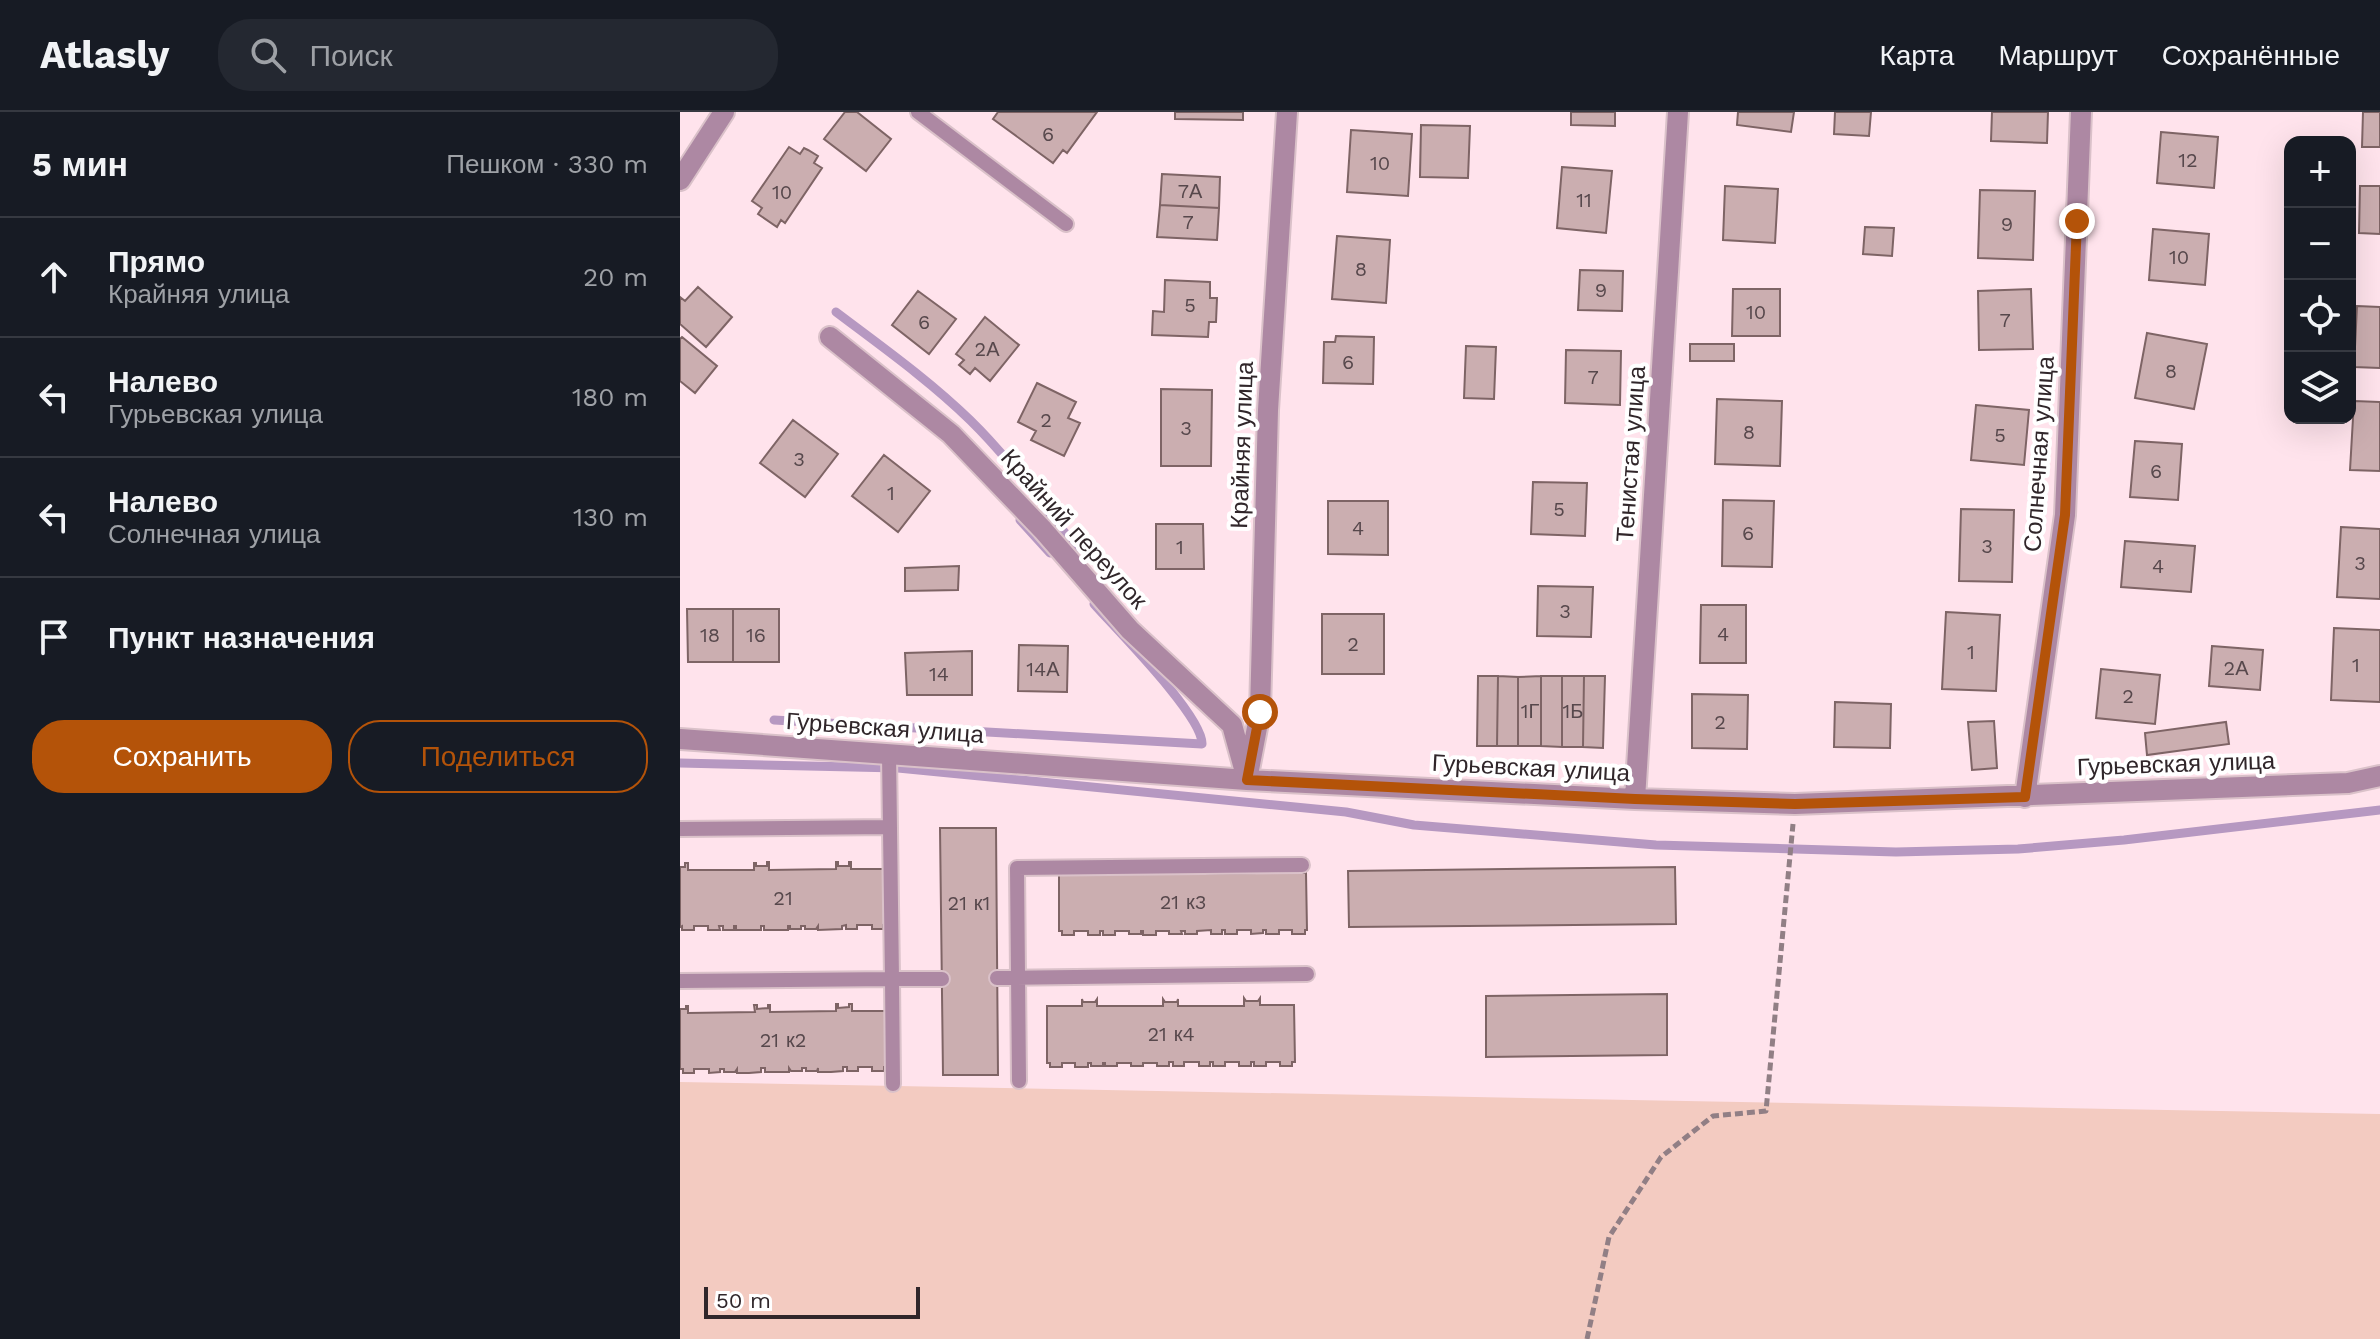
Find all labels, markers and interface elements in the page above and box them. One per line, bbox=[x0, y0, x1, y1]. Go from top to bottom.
search box bbox=[218, 19, 778, 91]
text: Atlasly bbox=[40, 33, 170, 77]
icon: search bbox=[246, 33, 290, 77]
text: Поиск bbox=[310, 38, 393, 73]
text: Карта bbox=[1879, 39, 1954, 72]
text: Маршрут bbox=[1998, 39, 2118, 72]
text: Сохранённые bbox=[2162, 39, 2340, 72]
house number: 6 bbox=[1042, 122, 1054, 146]
map controls bbox=[2284, 136, 2356, 424]
button: + bbox=[2284, 136, 2356, 208]
text: 5 мин bbox=[32, 144, 128, 184]
house number: 12 bbox=[2178, 148, 2198, 172]
text: Пешком · 330 m bbox=[446, 149, 648, 179]
house number: 10 bbox=[1370, 151, 1390, 175]
house number: 7А bbox=[1178, 179, 1203, 203]
house number: 10 bbox=[772, 180, 792, 204]
house number: 11 bbox=[1576, 188, 1592, 212]
route end bbox=[2059, 203, 2095, 239]
button: − bbox=[2284, 208, 2356, 280]
house number: 7 bbox=[1182, 210, 1194, 234]
house number: 9 bbox=[2001, 212, 2013, 236]
text: Прямо bbox=[108, 244, 205, 279]
house number: 10 bbox=[2169, 245, 2189, 269]
icon: ahead bbox=[32, 255, 76, 299]
house number: 8 bbox=[1355, 257, 1367, 281]
text: 20 m bbox=[583, 262, 648, 292]
house number: 9 bbox=[1595, 278, 1607, 302]
text: Крайняя улица bbox=[108, 279, 289, 309]
button: locate bbox=[2284, 280, 2356, 352]
house number: 5 bbox=[1184, 293, 1196, 317]
house number: 10 bbox=[1746, 300, 1766, 324]
house number: 7 bbox=[1999, 308, 2011, 332]
house number: 6 bbox=[918, 310, 930, 334]
house number: 2А bbox=[975, 337, 1000, 361]
house number: 6 bbox=[1342, 350, 1354, 374]
button: layers bbox=[2284, 352, 2356, 424]
street label: Солнечная улица bbox=[2018, 355, 2060, 553]
house number: 8 bbox=[2165, 359, 2177, 383]
street label: Крайняя улица bbox=[1225, 360, 1259, 529]
text: Налево bbox=[108, 364, 218, 399]
street label: Тенистая улица bbox=[1611, 364, 1651, 543]
house number: 7 bbox=[1587, 365, 1599, 389]
icon: left bbox=[32, 375, 76, 419]
text: 180 m bbox=[572, 382, 648, 412]
text: Гурьевская улица bbox=[108, 399, 323, 429]
house number: 2 bbox=[1040, 408, 1052, 432]
house number: 3 bbox=[1180, 416, 1192, 440]
house number: 8 bbox=[1743, 420, 1755, 444]
house number: 5 bbox=[1994, 423, 2006, 447]
street label: Крайний переулок bbox=[995, 444, 1153, 615]
house number: 3 bbox=[793, 447, 805, 471]
house number: 6 bbox=[2150, 459, 2162, 483]
house number: 1 bbox=[887, 481, 895, 505]
text: Налево bbox=[108, 484, 218, 519]
icon: left bbox=[32, 495, 76, 539]
house number: 5 bbox=[1553, 497, 1565, 521]
text: 130 m bbox=[573, 502, 648, 532]
house number: 4 bbox=[1352, 516, 1364, 540]
text: Солнечная улица bbox=[108, 519, 321, 549]
house number: 6 bbox=[1742, 521, 1754, 545]
house number: 3 bbox=[1981, 534, 1993, 558]
house number: 1 bbox=[1176, 535, 1184, 559]
house number: 3 bbox=[2354, 551, 2366, 575]
house number: 4 bbox=[2152, 554, 2164, 578]
house number: 3 bbox=[1559, 599, 1571, 623]
icon: arrive bbox=[32, 615, 76, 659]
text: Пункт назначения bbox=[108, 620, 375, 655]
house number: 4 bbox=[1717, 622, 1729, 646]
house number: 18 bbox=[700, 623, 720, 647]
house number: 16 bbox=[746, 623, 766, 647]
house number: 2 bbox=[1347, 632, 1359, 656]
house number: 1 bbox=[1967, 640, 1975, 664]
house number: 1 bbox=[2352, 653, 2360, 677]
house number: 2А bbox=[2224, 656, 2249, 680]
house number: 14А bbox=[1026, 657, 1060, 681]
house number: 14 bbox=[929, 662, 949, 686]
house number: 2 bbox=[2122, 684, 2134, 708]
route start bbox=[1242, 694, 1278, 730]
house number: 1Г bbox=[1521, 699, 1539, 723]
house number: 1Б bbox=[1563, 699, 1583, 723]
street label: Гурьевская улица bbox=[785, 707, 986, 749]
house number: 2 bbox=[1714, 710, 1726, 734]
button: Сохранить bbox=[32, 720, 332, 793]
button: Поделиться bbox=[348, 720, 648, 793]
street label: Гурьевская улица bbox=[2076, 747, 2276, 781]
street label: Гурьевская улица bbox=[1431, 749, 1631, 787]
house number: 21 bbox=[773, 886, 793, 910]
house number: 21 к3 bbox=[1160, 890, 1206, 914]
house number: 21 к1 bbox=[948, 891, 990, 915]
house number: 21 к4 bbox=[1147, 1022, 1195, 1046]
house number: 21 к2 bbox=[760, 1028, 806, 1052]
scale bar bbox=[704, 1283, 920, 1319]
text: 50 m bbox=[716, 1288, 771, 1313]

